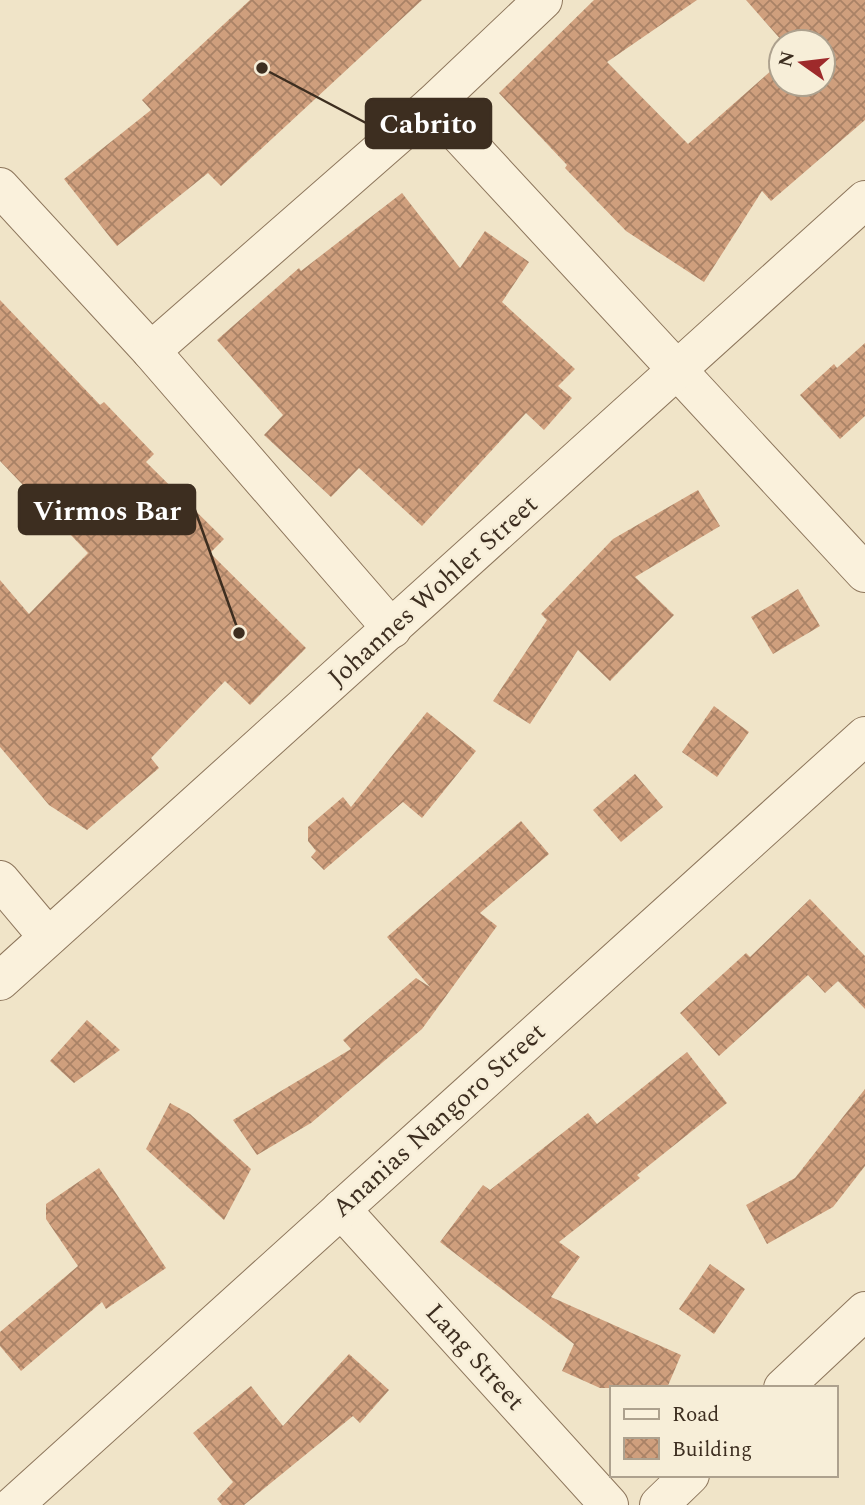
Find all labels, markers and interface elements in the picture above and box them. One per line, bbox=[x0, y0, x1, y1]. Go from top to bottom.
north arrow bbox=[767, 28, 837, 98]
text: N bbox=[771, 48, 803, 70]
callout: Cabrito bbox=[366, 99, 491, 148]
text: Cabrito bbox=[379, 103, 477, 146]
callout: Virmos Bar bbox=[19, 485, 195, 534]
street label: Johannes Wohler Street bbox=[319, 485, 547, 697]
text: Virmos Bar bbox=[33, 490, 181, 533]
street label: Ananias Nangoro Street bbox=[323, 1013, 555, 1227]
street label: Lang Street bbox=[416, 1294, 534, 1420]
legend bbox=[610, 1386, 837, 1477]
text: Road bbox=[672, 1399, 719, 1431]
text: Building bbox=[672, 1434, 752, 1466]

